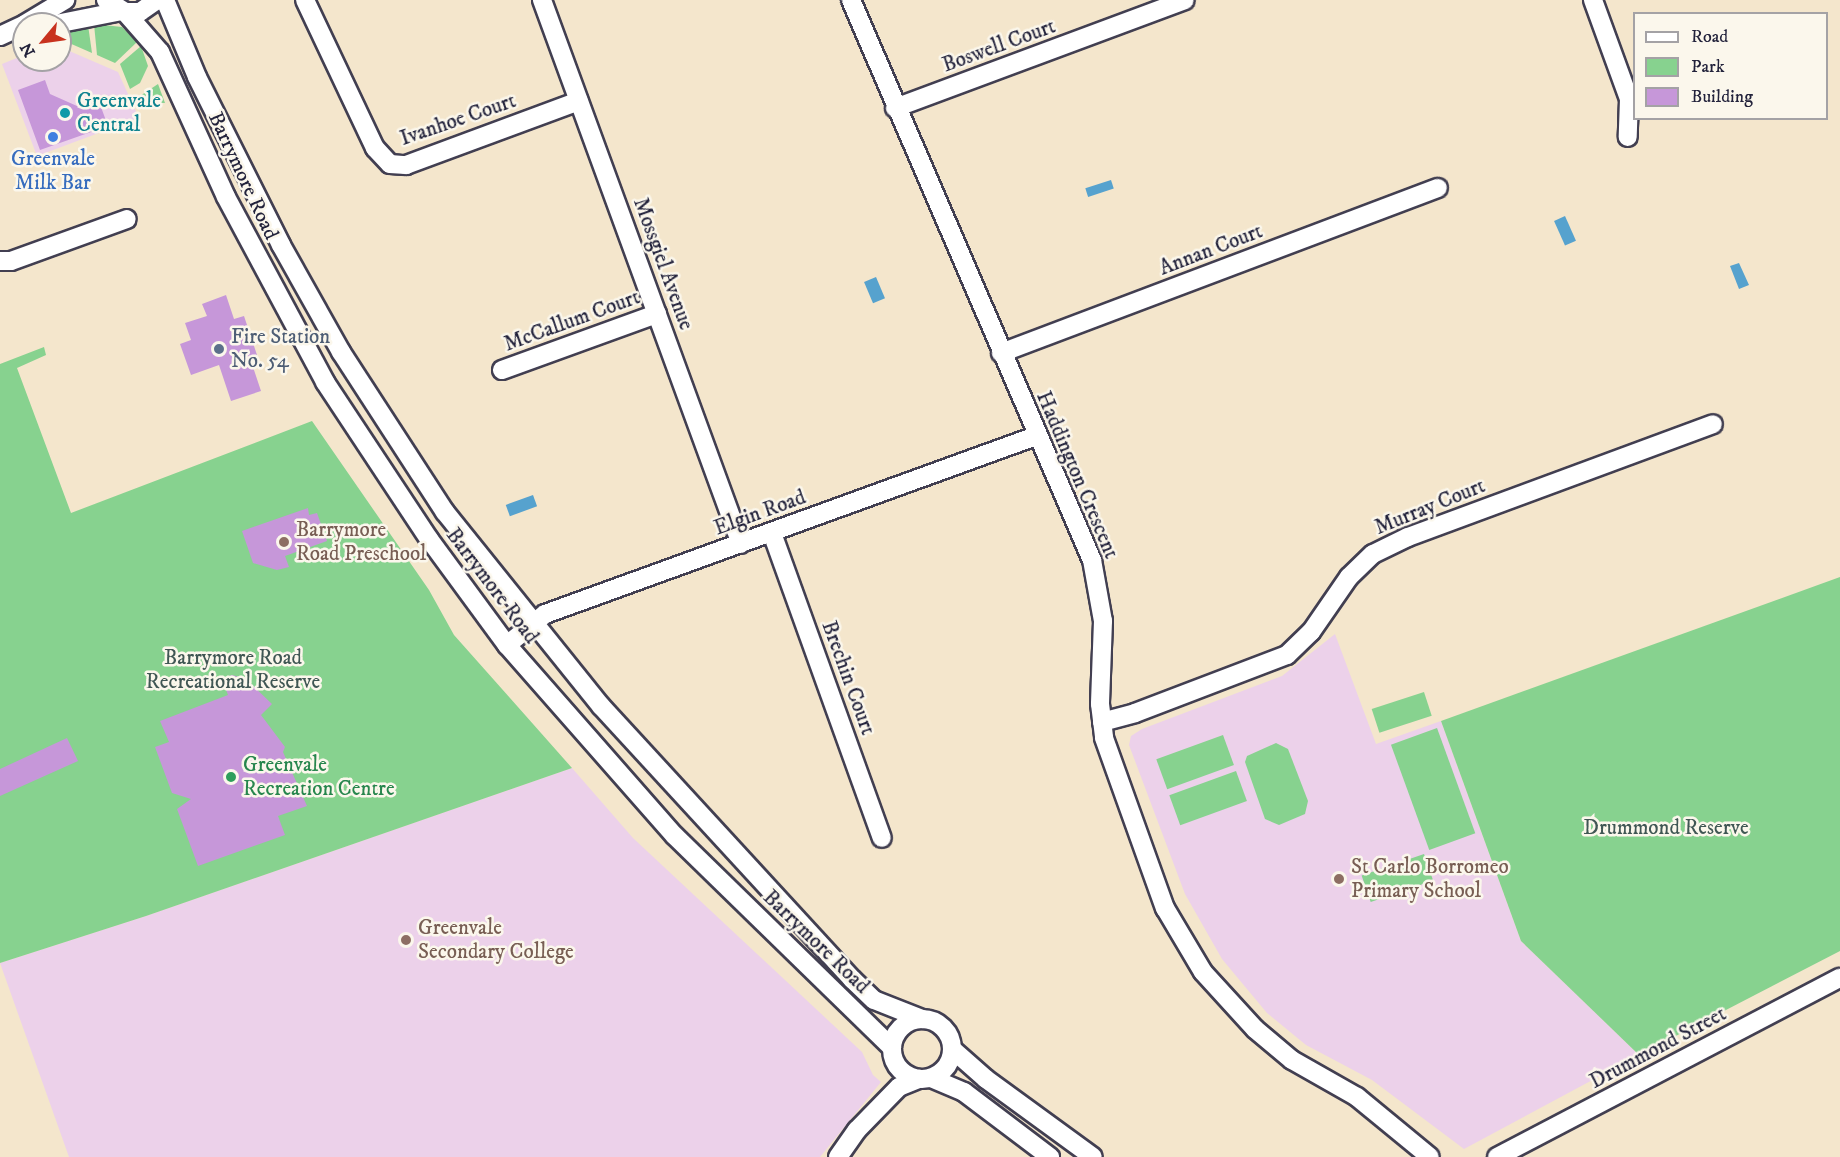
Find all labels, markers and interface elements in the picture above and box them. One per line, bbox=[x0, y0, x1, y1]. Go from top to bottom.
north arrow bbox=[12, 12, 72, 72]
legend bbox=[1633, 12, 1828, 120]
street label: Boswell Court bbox=[939, 14, 1059, 78]
text: Road bbox=[1691, 26, 1728, 48]
text: N bbox=[16, 39, 40, 60]
text: Park bbox=[1691, 56, 1725, 78]
text: Building bbox=[1691, 86, 1753, 108]
place label: Greenvale Central bbox=[77, 88, 161, 138]
street label: Ivanhoe Court bbox=[397, 88, 519, 152]
marker: Greenvale Central bbox=[58, 106, 72, 120]
street label: Barrymore Road bbox=[202, 108, 284, 244]
marker: Greenvale Milk Bar bbox=[46, 130, 60, 144]
place label: Greenvale Milk Bar bbox=[11, 146, 95, 196]
street label: Mossgiel Avenue bbox=[627, 194, 699, 334]
street label: Annan Court bbox=[1156, 219, 1266, 281]
street label: McCallum Court bbox=[501, 285, 643, 357]
place label: Fire Station No. 54 bbox=[231, 324, 330, 374]
marker: Fire Station No. 54 bbox=[212, 342, 226, 356]
street label: Haddington Crescent bbox=[1030, 388, 1124, 562]
street label: Murray Court bbox=[1371, 473, 1489, 541]
street label: Elgin Road bbox=[711, 485, 809, 541]
place label: Barrymore Road Preschool bbox=[296, 517, 426, 567]
street label: Barrymore Road bbox=[440, 523, 544, 649]
marker: Barrymore Road Preschool bbox=[277, 535, 291, 549]
street label: Brechin Court bbox=[816, 618, 880, 738]
park label: Barrymore Road Recreational Reserve bbox=[146, 645, 320, 695]
place label: Greenvale Recreation Centre bbox=[243, 752, 395, 802]
marker: Greenvale Recreation Centre bbox=[224, 770, 238, 784]
park label: Drummond Reserve bbox=[1583, 815, 1749, 841]
place label: St Carlo Borromeo Primary School bbox=[1351, 854, 1509, 904]
marker: St Carlo Borromeo Primary School bbox=[1332, 872, 1346, 886]
street label: Barrymore Road bbox=[758, 885, 874, 999]
place label: Greenvale Secondary College bbox=[418, 915, 574, 965]
marker: Greenvale Secondary College bbox=[399, 933, 413, 947]
street label: Drummond Street bbox=[1585, 1001, 1731, 1095]

